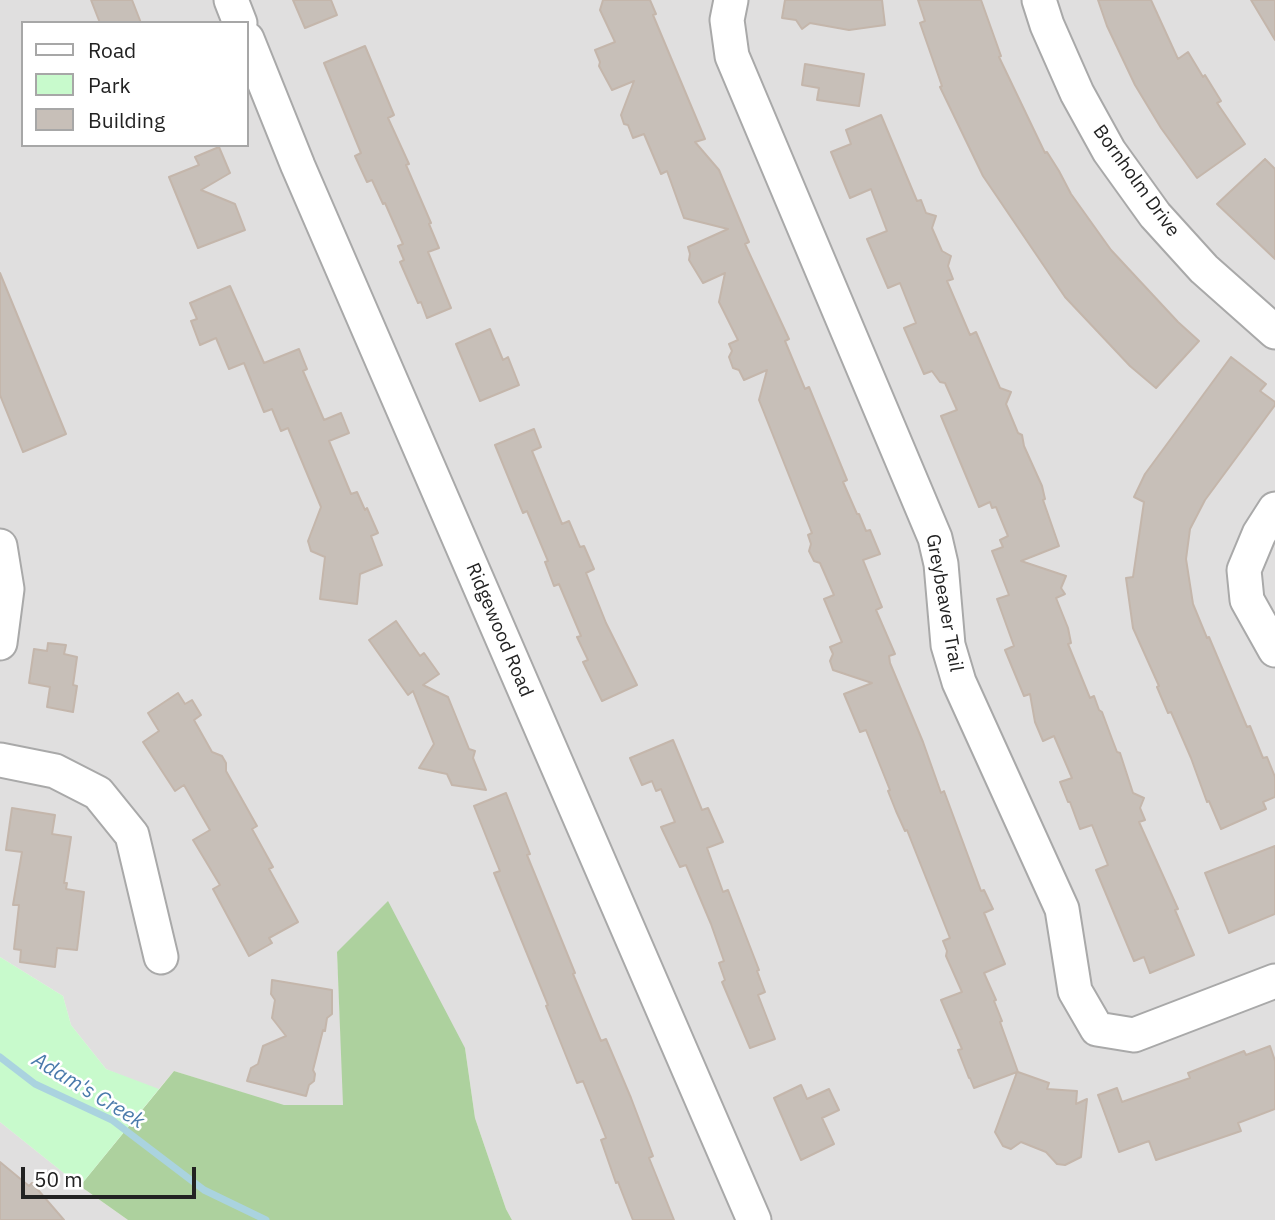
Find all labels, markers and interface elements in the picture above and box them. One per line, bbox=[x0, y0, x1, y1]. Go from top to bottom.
legend bbox=[21, 21, 248, 147]
text: Road bbox=[88, 36, 136, 64]
text: Park bbox=[88, 71, 131, 99]
text: Building bbox=[88, 106, 165, 134]
street label: Bornholm Drive bbox=[1088, 121, 1184, 241]
street label: Greybeaver Trail bbox=[921, 532, 967, 674]
street label: Ridgewood Road bbox=[461, 560, 537, 700]
water label: Adam's Creek bbox=[27, 1048, 149, 1134]
scale bar bbox=[24, 1154, 200, 1198]
text: 50 m bbox=[34, 1165, 83, 1193]

